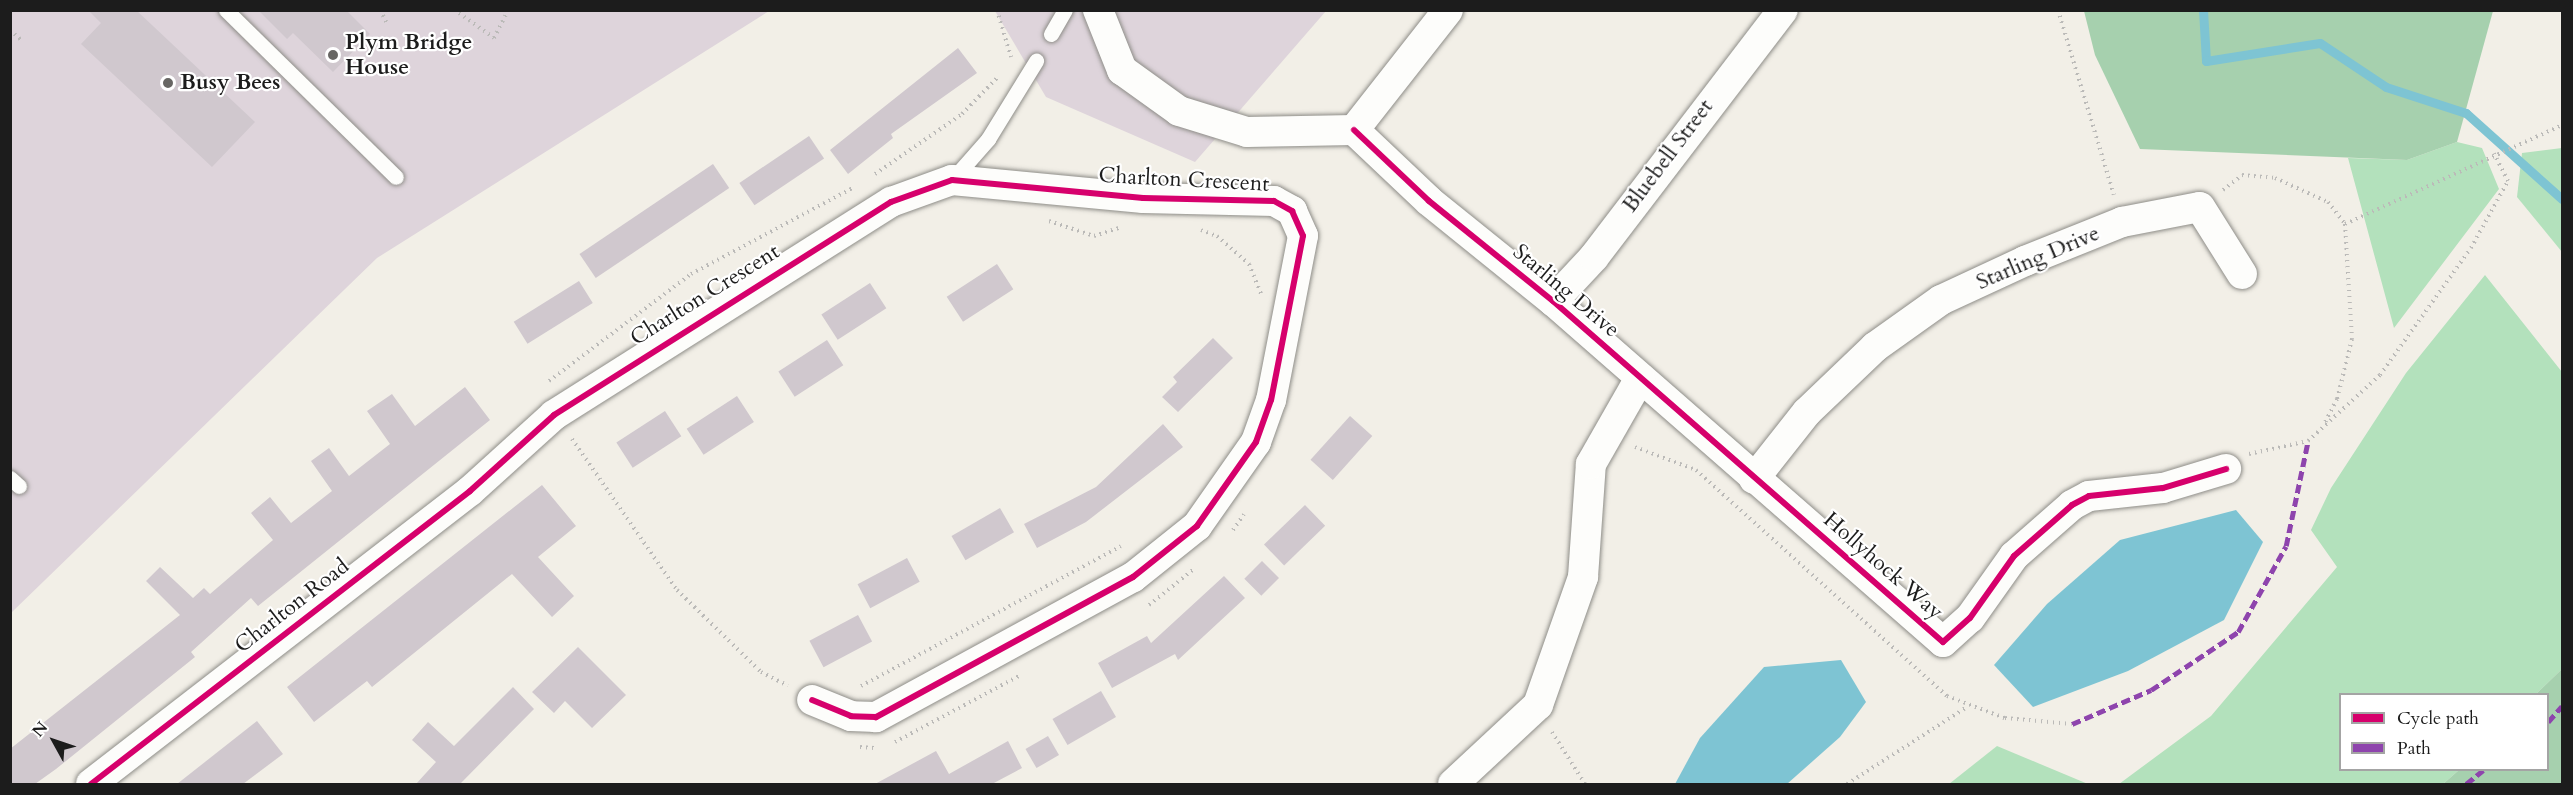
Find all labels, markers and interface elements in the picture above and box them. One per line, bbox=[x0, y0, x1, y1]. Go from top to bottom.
place label: Plym Bridge House bbox=[345, 29, 472, 80]
marker: Plym Bridge House bbox=[326, 48, 340, 62]
place label: Busy Bees bbox=[180, 70, 280, 96]
marker: Busy Bees bbox=[161, 76, 175, 90]
street label: Bluebell Street bbox=[1617, 94, 1719, 218]
street label: Charlton Crescent bbox=[1098, 162, 1270, 198]
street label: Starling Drive bbox=[1972, 220, 2104, 296]
street label: Charlton Crescent bbox=[626, 239, 784, 351]
street label: Starling Drive bbox=[1507, 239, 1625, 343]
street label: Hollyhock Way bbox=[1818, 507, 1948, 625]
street label: Charlton Road bbox=[230, 553, 354, 659]
legend bbox=[2339, 693, 2549, 771]
text: Cycle path bbox=[2397, 706, 2479, 731]
north arrow bbox=[24, 711, 84, 771]
text: N bbox=[27, 717, 53, 742]
text: Path bbox=[2397, 736, 2431, 761]

